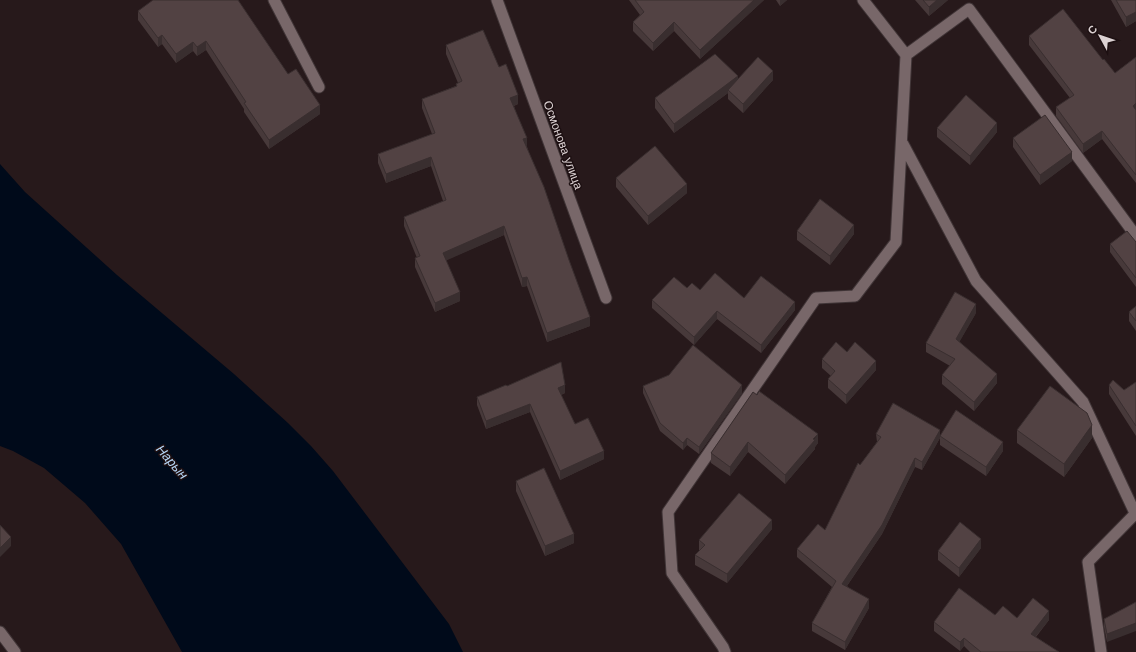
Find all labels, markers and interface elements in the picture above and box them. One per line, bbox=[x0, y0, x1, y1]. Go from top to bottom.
north arrow bbox=[1080, 16, 1120, 56]
text: С bbox=[1085, 23, 1100, 37]
street label: Осмонова улица bbox=[540, 99, 586, 192]
water label: Нарын bbox=[153, 442, 191, 482]

